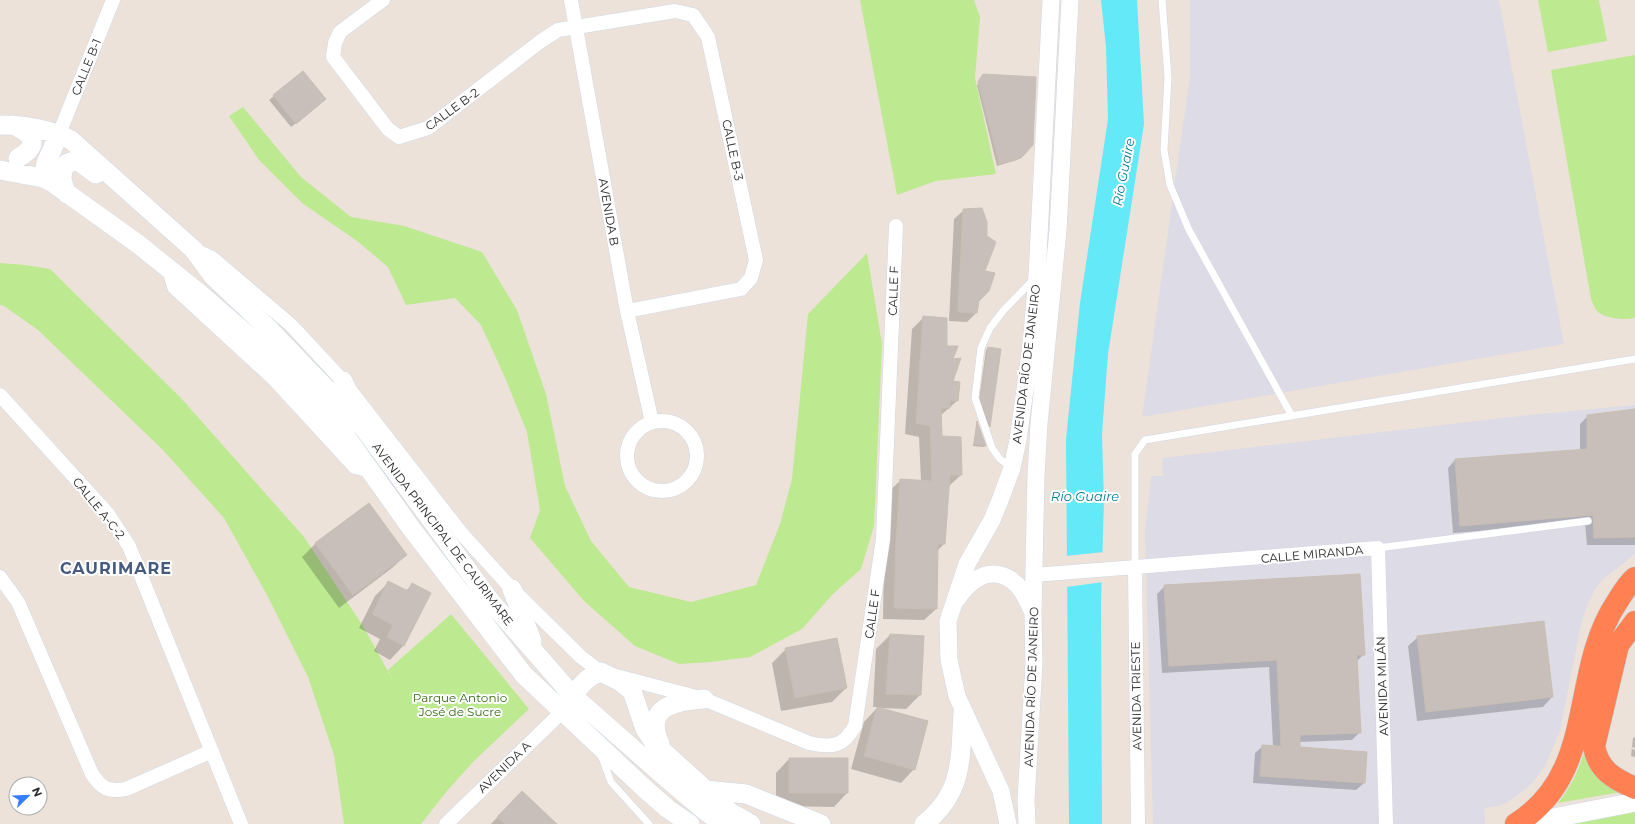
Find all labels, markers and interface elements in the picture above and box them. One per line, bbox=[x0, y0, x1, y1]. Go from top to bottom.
street label: CALLE B-1 bbox=[68, 36, 104, 98]
street label: CALLE B-2 bbox=[422, 84, 482, 133]
street label: CALLE B-3 bbox=[719, 118, 747, 182]
water label: Río Guaire bbox=[1109, 137, 1137, 207]
street label: AVENIDA B bbox=[596, 177, 622, 247]
street label: CALLE F bbox=[885, 265, 901, 316]
street label: AVENIDA RÍO DE JANEIRO bbox=[1009, 283, 1043, 445]
street label: AVENIDA PRINCIPAL DE CAURIMARE bbox=[369, 440, 517, 628]
street label: CALLE A-C-2 bbox=[70, 474, 129, 542]
water label: Río Guaire bbox=[1051, 488, 1119, 504]
street label: CALLE MIRANDA bbox=[1260, 542, 1364, 566]
district label: CAURIMARE bbox=[60, 559, 172, 578]
street label: CALLE F bbox=[861, 588, 883, 640]
street label: AVENIDA RÍO DE JANEIRO bbox=[1021, 607, 1041, 767]
street label: AVENIDA MILÁN bbox=[1373, 636, 1391, 736]
street label: AVENIDA TRIESTE bbox=[1128, 642, 1144, 750]
park label: Parque Antonio José de Sucre bbox=[413, 690, 507, 719]
street label: AVENIDA A bbox=[474, 738, 534, 796]
north arrow bbox=[8, 776, 48, 816]
text: N bbox=[29, 785, 45, 799]

